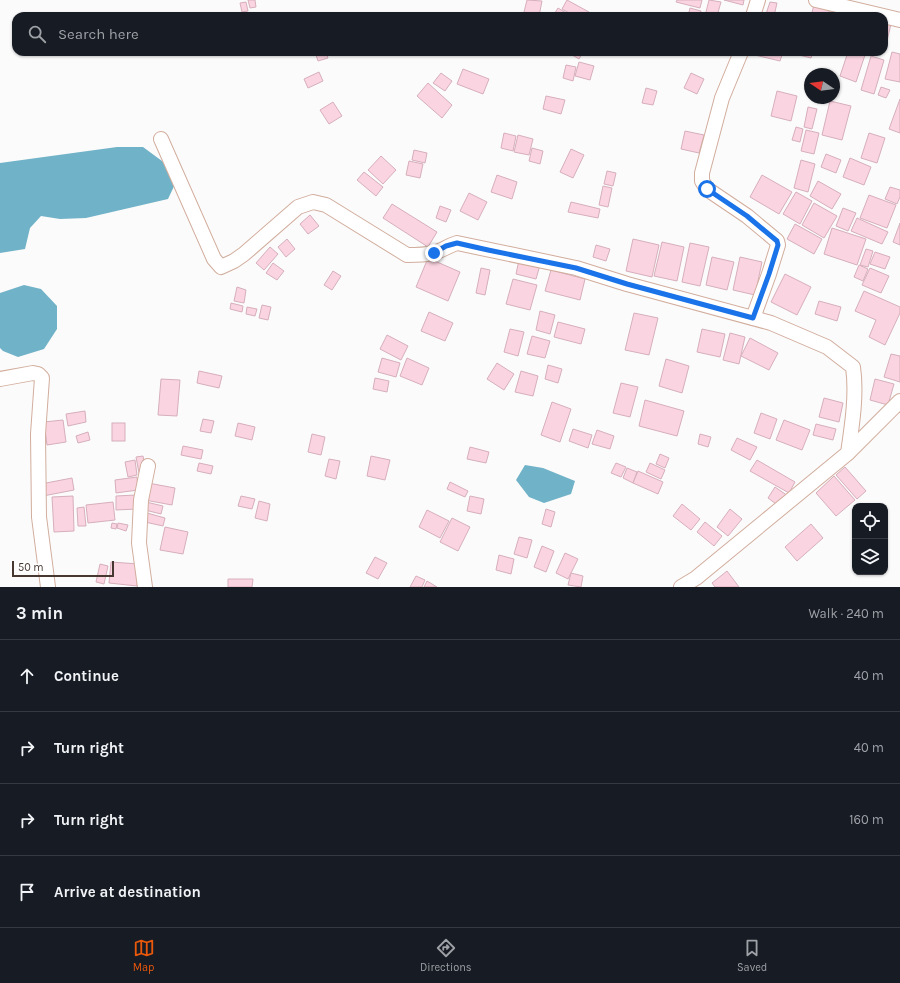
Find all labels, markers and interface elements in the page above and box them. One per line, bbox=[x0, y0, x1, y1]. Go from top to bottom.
search box bbox=[12, 12, 888, 56]
icon: search bbox=[26, 23, 48, 45]
text: Search here bbox=[58, 25, 139, 43]
north arrow bbox=[804, 68, 840, 104]
route start bbox=[698, 180, 716, 198]
route end bbox=[425, 244, 443, 262]
map controls bbox=[852, 503, 888, 575]
button: locate bbox=[852, 503, 888, 539]
button: layers bbox=[852, 539, 888, 575]
scale bar bbox=[12, 559, 114, 578]
text: 50 m bbox=[18, 561, 44, 574]
text: 3 min bbox=[16, 603, 63, 623]
text: Walk · 240 m bbox=[808, 606, 884, 621]
icon: ahead bbox=[16, 665, 38, 687]
text: Continue bbox=[54, 667, 119, 685]
text: 40 m bbox=[854, 668, 884, 683]
icon: right bbox=[16, 737, 38, 759]
text: Turn right bbox=[54, 739, 124, 757]
text: 40 m bbox=[854, 740, 884, 755]
icon: right bbox=[16, 809, 38, 831]
text: Turn right bbox=[54, 811, 124, 829]
text: 160 m bbox=[849, 812, 884, 827]
icon: arrive bbox=[16, 881, 38, 903]
text: Arrive at destination bbox=[54, 883, 201, 901]
tab: Map bbox=[133, 937, 155, 974]
tab: Directions bbox=[420, 937, 472, 974]
tab: Saved bbox=[737, 937, 767, 974]

